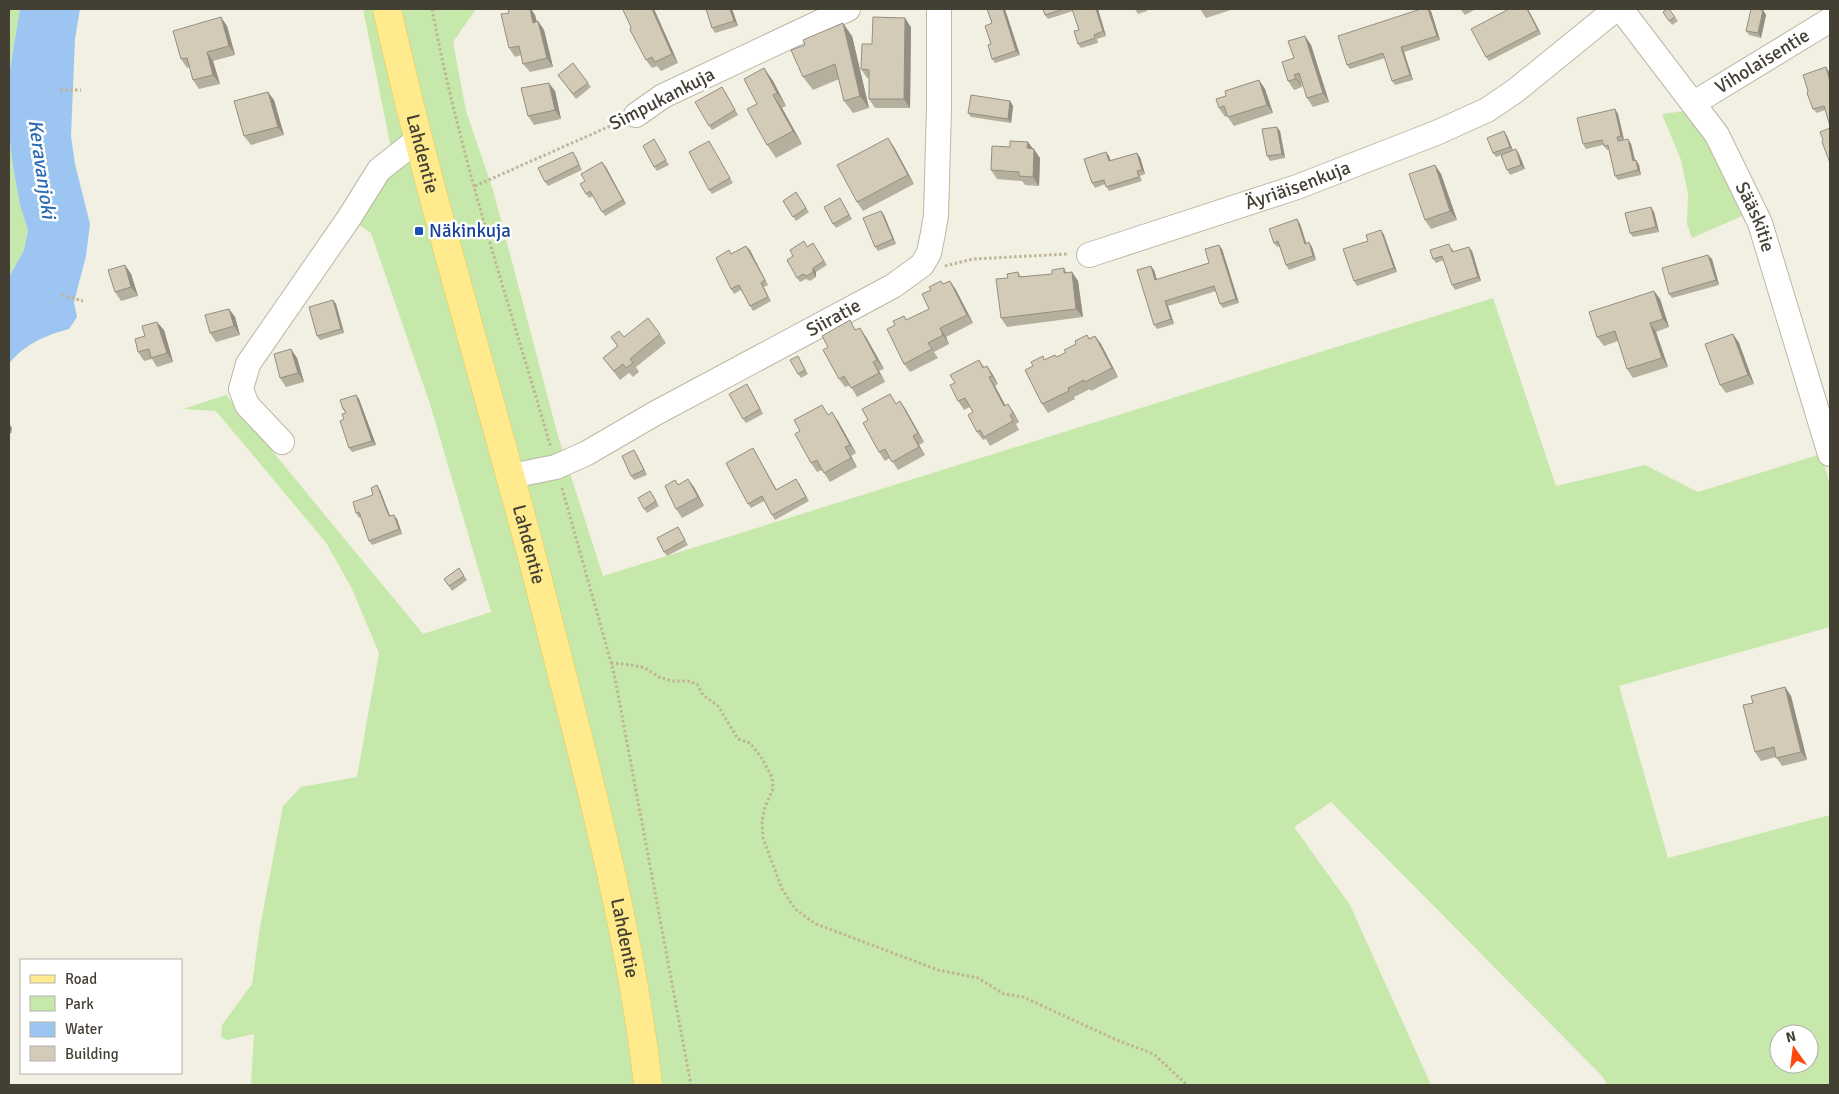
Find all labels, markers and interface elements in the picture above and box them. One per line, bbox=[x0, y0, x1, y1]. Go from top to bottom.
street label: Viholaisentie bbox=[1711, 23, 1814, 99]
street label: Simpukankuja bbox=[605, 62, 719, 136]
street label: Lahdentie bbox=[400, 112, 444, 196]
water label: Keravanjoki bbox=[23, 118, 62, 222]
street label: Äyriäisenkuja bbox=[1242, 155, 1354, 215]
street label: Sääskitie bbox=[1730, 178, 1780, 255]
place label: Näkinkuja bbox=[429, 219, 511, 243]
marker: Näkinkuja bbox=[413, 225, 425, 237]
street label: Siiratie bbox=[802, 293, 865, 342]
street label: Lahdentie bbox=[507, 502, 551, 587]
street label: Lahdentie bbox=[605, 896, 644, 980]
legend bbox=[20, 959, 182, 1074]
text: Road bbox=[65, 970, 97, 988]
text: Park bbox=[65, 995, 94, 1013]
text: Water bbox=[65, 1020, 103, 1038]
north arrow bbox=[1769, 1024, 1819, 1074]
text: N bbox=[1784, 1027, 1798, 1046]
text: Building bbox=[65, 1045, 119, 1063]

